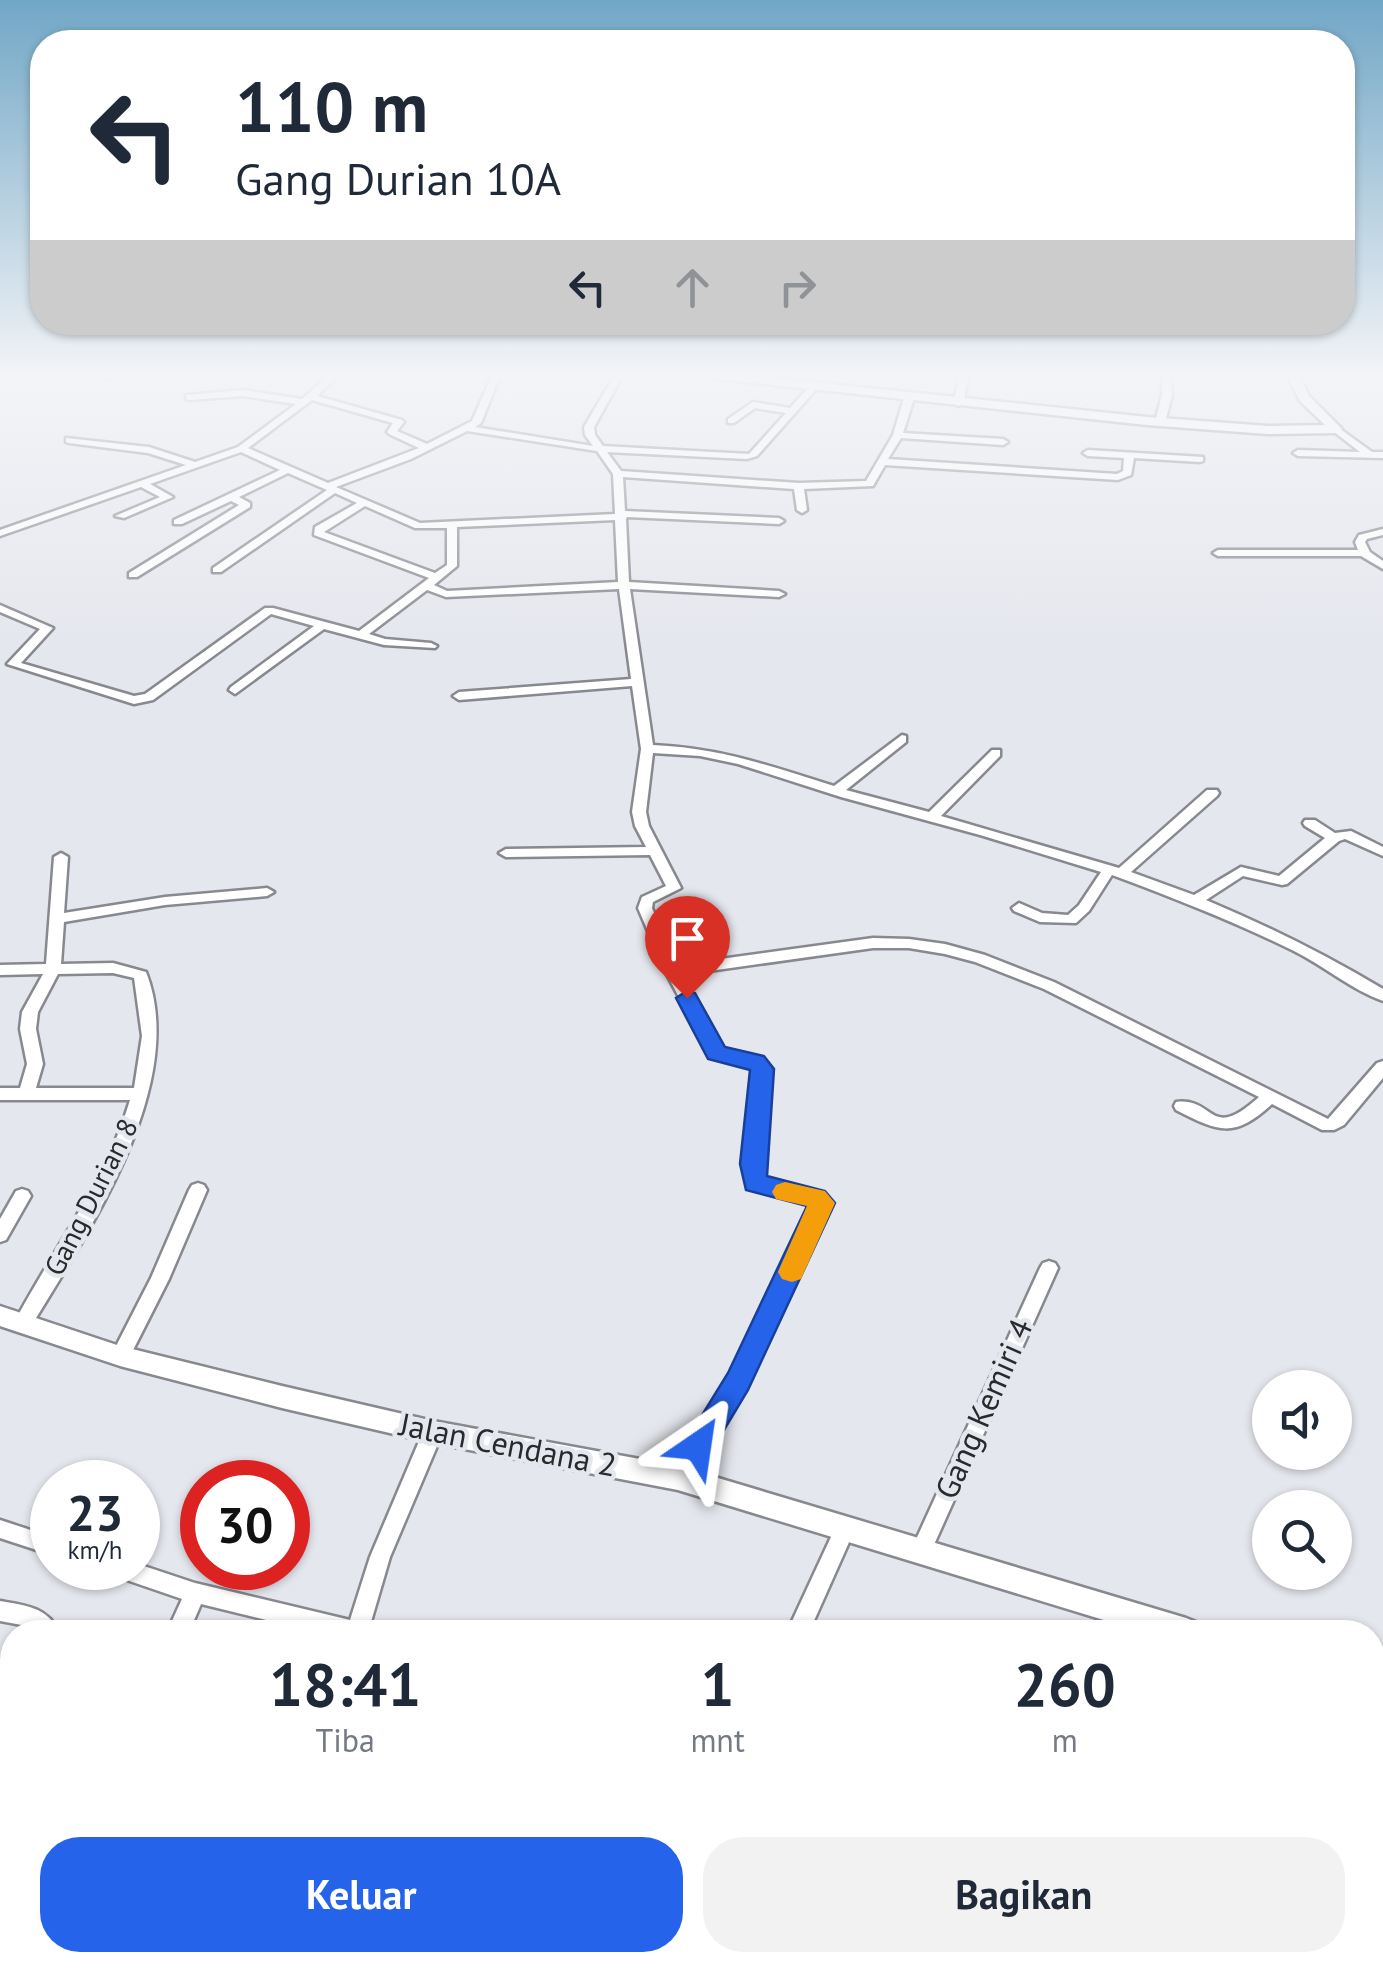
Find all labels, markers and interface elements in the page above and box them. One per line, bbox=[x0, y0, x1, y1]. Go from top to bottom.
text: 110 m bbox=[235, 61, 428, 151]
icon: left bbox=[70, 70, 200, 200]
text: Gang Durian 10A bbox=[235, 149, 561, 207]
icon: left bbox=[560, 260, 615, 315]
icon: ahead bbox=[665, 260, 720, 315]
icon: right bbox=[770, 260, 825, 315]
pin bbox=[645, 896, 730, 999]
icon: arrive bbox=[660, 911, 715, 966]
street label: Gang Durian 8 bbox=[35, 1112, 146, 1281]
street label: Gang Kemiri 4 bbox=[925, 1312, 1042, 1505]
map controls bbox=[1252, 1370, 1352, 1590]
button: sound bbox=[1252, 1370, 1352, 1470]
position arrow bbox=[646, 1394, 750, 1498]
street label: Jalan Cendana 2 bbox=[394, 1402, 620, 1486]
speed limit sign: 30 bbox=[180, 1460, 310, 1590]
text: 23 bbox=[67, 1480, 123, 1545]
button: search bbox=[1252, 1490, 1352, 1590]
text: km/h bbox=[68, 1534, 122, 1566]
text: 18:41 bbox=[269, 1645, 421, 1723]
text: 1 bbox=[701, 1645, 735, 1723]
text: 260 bbox=[1014, 1645, 1116, 1723]
text: Tiba bbox=[315, 1719, 375, 1761]
text: mnt bbox=[690, 1719, 745, 1761]
text: m bbox=[1052, 1719, 1078, 1761]
button: Keluar bbox=[40, 1837, 683, 1952]
button: Bagikan bbox=[703, 1837, 1345, 1952]

